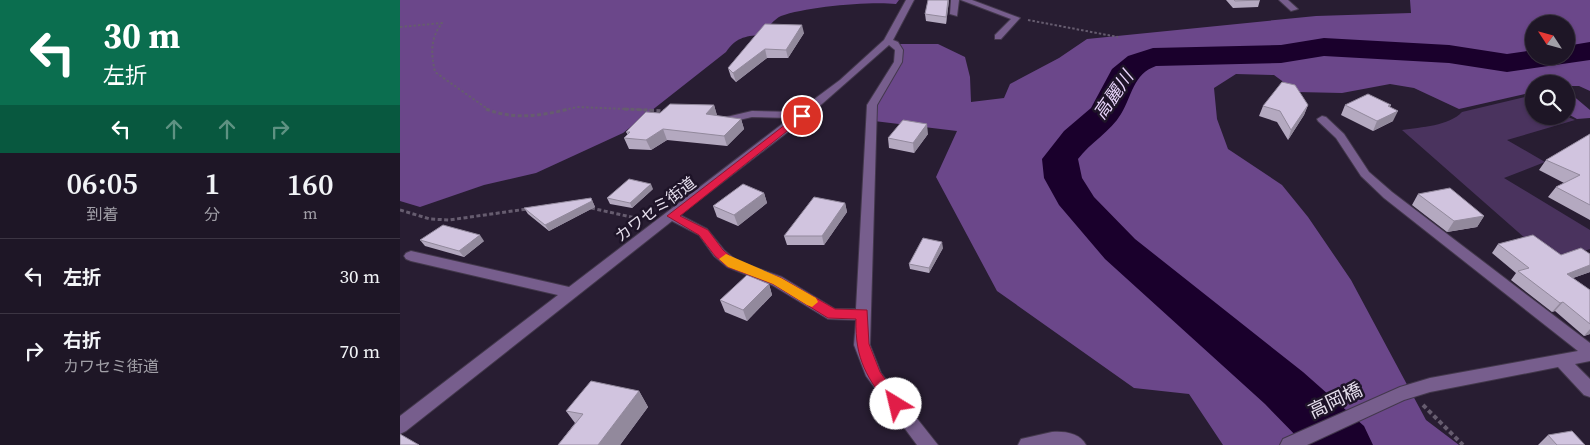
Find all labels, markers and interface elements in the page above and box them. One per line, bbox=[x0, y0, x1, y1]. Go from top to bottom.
text: 30 m bbox=[103, 12, 180, 60]
north arrow bbox=[1525, 15, 1575, 65]
map controls bbox=[1525, 15, 1575, 125]
icon: left bbox=[20, 20, 85, 85]
text: 左折 bbox=[103, 60, 147, 90]
water label: 高麗川 bbox=[1087, 64, 1140, 124]
button: search bbox=[1525, 75, 1575, 125]
pin bbox=[781, 95, 823, 137]
icon: arrive bbox=[788, 102, 816, 130]
icon: left bbox=[107, 115, 135, 143]
icon: ahead bbox=[160, 115, 188, 143]
icon: ahead bbox=[213, 115, 241, 143]
icon: right bbox=[266, 115, 294, 143]
text: 06:05 bbox=[66, 163, 138, 204]
text: 1 bbox=[204, 163, 220, 204]
text: 160 bbox=[287, 164, 334, 205]
street label: カワセミ街道 bbox=[610, 171, 700, 247]
text: m bbox=[303, 202, 317, 224]
text: 到着 bbox=[86, 203, 118, 225]
text: 分 bbox=[204, 203, 220, 225]
icon: left bbox=[20, 262, 48, 290]
text: 30 m bbox=[339, 263, 380, 289]
text: 左折 bbox=[63, 264, 101, 290]
text: 右折 bbox=[63, 327, 101, 353]
icon: right bbox=[20, 337, 48, 365]
text: 70 m bbox=[339, 338, 380, 364]
text: カワセミ街道 bbox=[63, 355, 159, 377]
street label: 高岡橋 bbox=[1304, 376, 1366, 424]
position arrow bbox=[869, 377, 921, 429]

